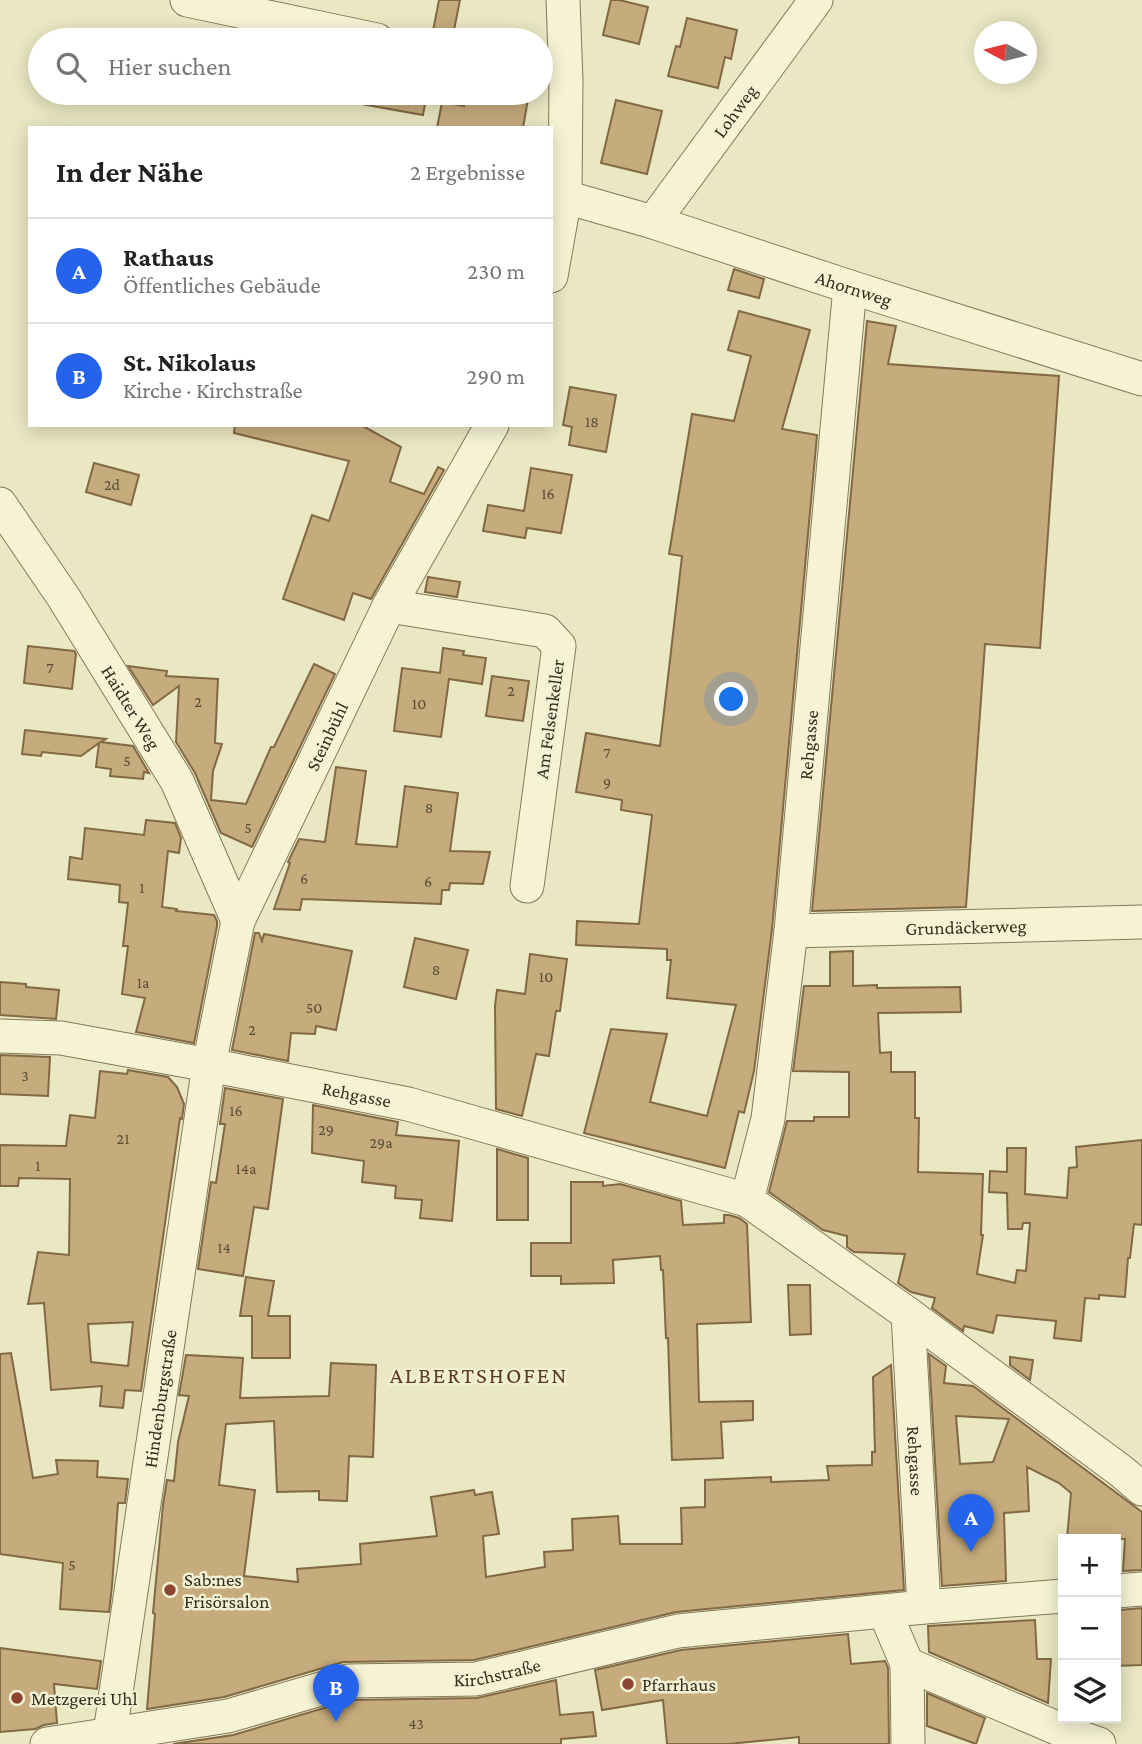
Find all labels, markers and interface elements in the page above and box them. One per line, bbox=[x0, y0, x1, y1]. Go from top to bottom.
north arrow bbox=[974, 21, 1037, 84]
search box bbox=[28, 28, 553, 105]
icon: search bbox=[52, 48, 90, 86]
text: Hier suchen bbox=[108, 52, 231, 81]
street label: Lohweg bbox=[709, 80, 761, 142]
text: In der Nähe bbox=[56, 155, 203, 188]
text: 2 Ergebnisse bbox=[410, 159, 525, 185]
text: Rathaus bbox=[123, 243, 214, 272]
text: A bbox=[72, 258, 86, 284]
text: 230 m bbox=[467, 258, 525, 284]
street label: Ahornweg bbox=[813, 266, 894, 311]
text: Öffentliches Gebäude bbox=[123, 272, 321, 298]
text: St. Nikolaus bbox=[123, 348, 256, 377]
text: B bbox=[72, 363, 86, 389]
text: 290 m bbox=[467, 363, 525, 389]
text: Kirche · Kirchstraße bbox=[123, 377, 303, 403]
house number: 18 bbox=[585, 413, 599, 430]
house number: 2d bbox=[104, 476, 121, 493]
house number: 16 bbox=[541, 485, 555, 502]
street label: Am Felsenkeller bbox=[531, 658, 568, 780]
house number: 7 bbox=[46, 659, 54, 676]
street label: Haidter Weg bbox=[97, 661, 165, 753]
house number: 2 bbox=[507, 682, 515, 699]
your location bbox=[714, 682, 748, 716]
house number: 2 bbox=[194, 693, 202, 710]
house number: 10 bbox=[412, 695, 426, 712]
street label: Steinbühl bbox=[302, 699, 352, 774]
street label: Rehgasse bbox=[795, 709, 822, 781]
house number: 7 bbox=[603, 744, 611, 761]
house number: 5 bbox=[123, 752, 131, 769]
house number: 9 bbox=[603, 774, 611, 791]
house number: 8 bbox=[425, 799, 433, 816]
house number: 5 bbox=[244, 819, 252, 836]
house number: 6 bbox=[300, 870, 308, 887]
house number: 6 bbox=[424, 873, 432, 890]
house number: 1 bbox=[139, 879, 145, 896]
street label: Grundäckerweg bbox=[905, 915, 1027, 939]
house number: 8 bbox=[432, 961, 440, 978]
house number: 10 bbox=[539, 968, 553, 985]
house number: 1a bbox=[137, 974, 150, 991]
house number: 50 bbox=[306, 999, 322, 1016]
house number: 2 bbox=[248, 1021, 256, 1038]
house number: 3 bbox=[21, 1067, 29, 1084]
street label: Rehgasse bbox=[320, 1077, 393, 1111]
house number: 16 bbox=[229, 1102, 243, 1119]
house number: 29 bbox=[318, 1121, 334, 1138]
house number: 21 bbox=[117, 1130, 129, 1147]
house number: 29a bbox=[369, 1134, 393, 1151]
house number: 1 bbox=[35, 1157, 41, 1174]
house number: 14a bbox=[236, 1160, 257, 1177]
house number: 14 bbox=[217, 1239, 231, 1256]
street label: Hindenburgstraße bbox=[139, 1328, 181, 1469]
district label: ALBERTSHOFEN bbox=[390, 1362, 568, 1388]
street label: Rehgasse bbox=[903, 1425, 928, 1496]
pin: A bbox=[948, 1494, 994, 1552]
map controls bbox=[1058, 1534, 1121, 1723]
button: + bbox=[1058, 1534, 1121, 1597]
house number: 5 bbox=[68, 1556, 76, 1573]
place label: Sab:nes Frisörsalon bbox=[184, 1569, 269, 1612]
marker: Sab:nes Frisörsalon bbox=[162, 1582, 178, 1598]
button: − bbox=[1058, 1597, 1121, 1660]
street label: Kirchstraße bbox=[454, 1654, 543, 1690]
button: layers bbox=[1058, 1660, 1121, 1723]
pin: B bbox=[313, 1664, 359, 1722]
place label: Pfarrhaus bbox=[642, 1674, 716, 1695]
marker: Pfarrhaus bbox=[620, 1676, 636, 1692]
place label: Metzgerei Uhl bbox=[31, 1688, 138, 1709]
marker: Metzgerei Uhl bbox=[9, 1690, 25, 1706]
house number: 43 bbox=[408, 1715, 424, 1732]

